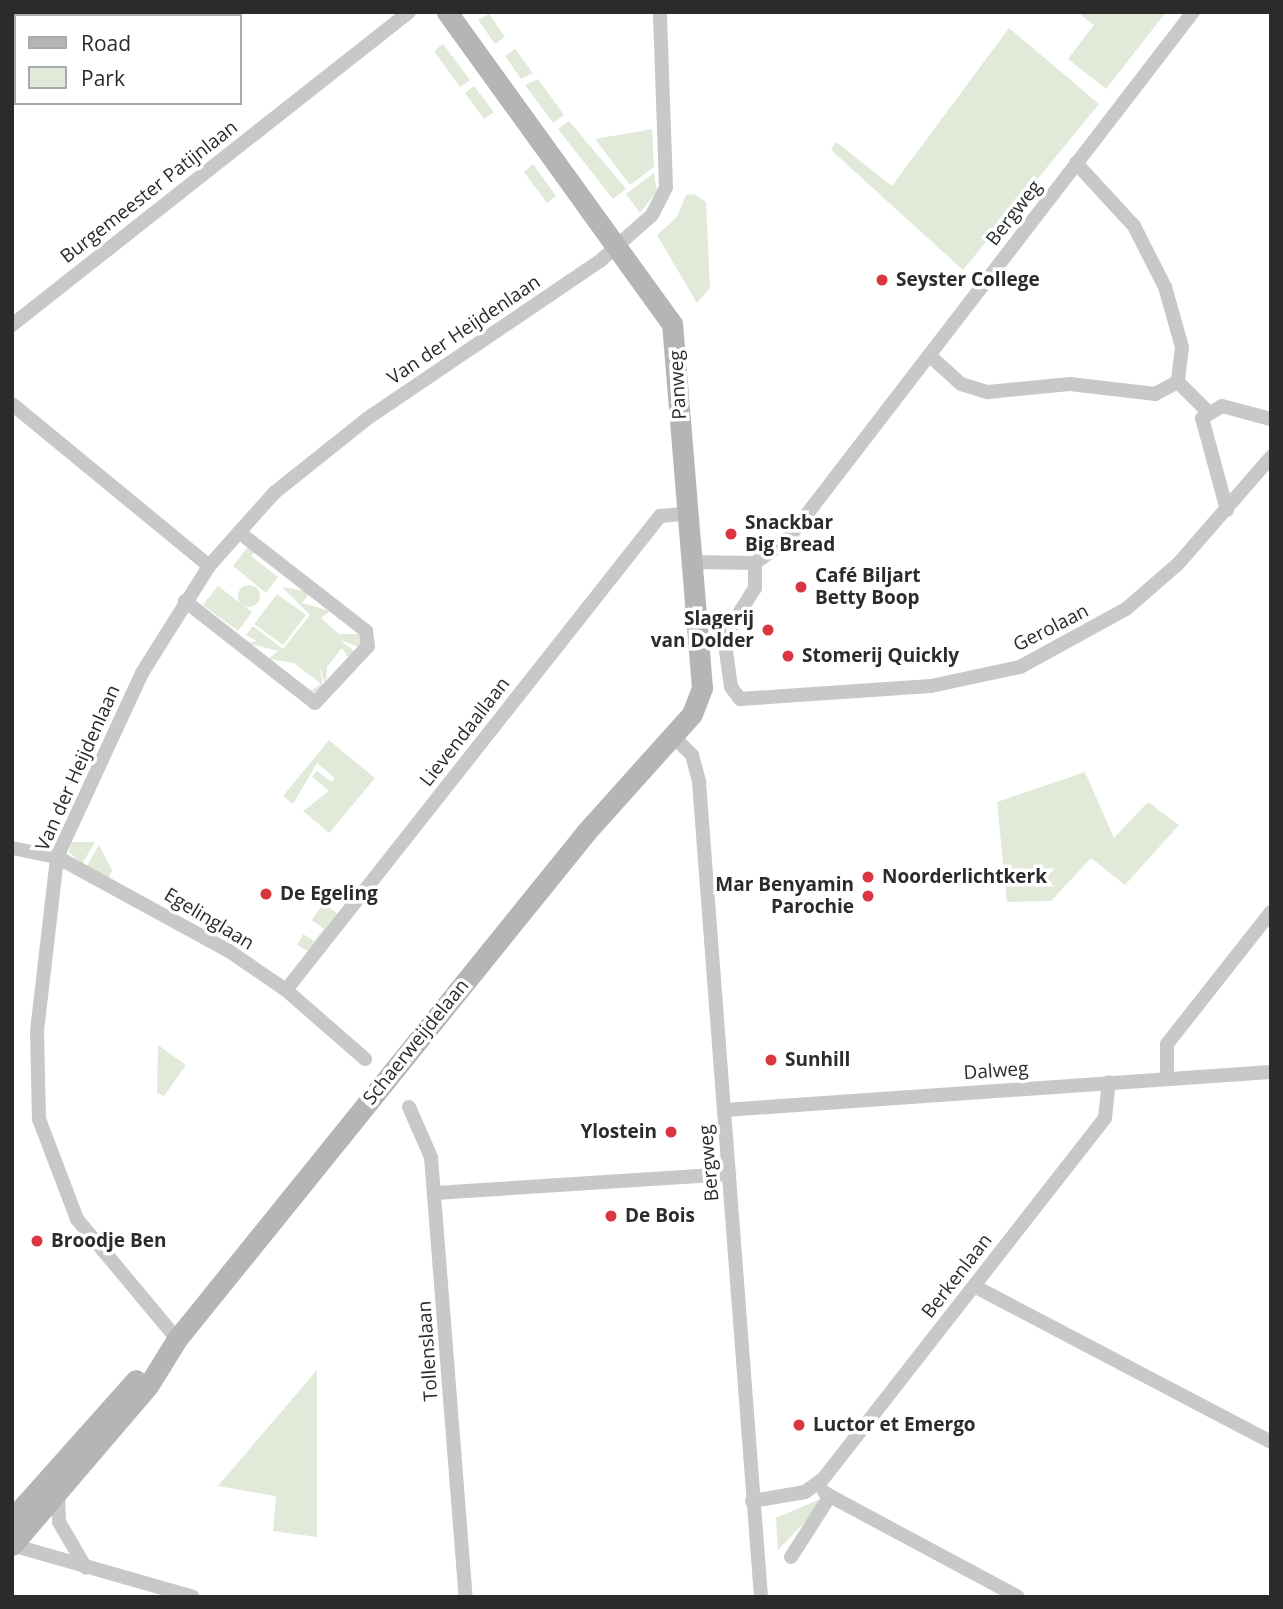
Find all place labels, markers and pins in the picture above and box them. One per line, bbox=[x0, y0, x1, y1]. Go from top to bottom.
place label: Seyster College bbox=[896, 269, 1040, 291]
marker: Seyster College bbox=[874, 272, 890, 288]
place label: Snackbar Big Bread bbox=[745, 512, 835, 556]
marker: Snackbar Big Bread bbox=[723, 526, 739, 542]
place label: Café Biljart Betty Boop bbox=[815, 565, 921, 609]
marker: Café Biljart Betty Boop bbox=[793, 579, 809, 595]
place label: Slagerij van Dolder bbox=[651, 608, 754, 652]
marker: Slagerij van Dolder bbox=[760, 622, 776, 638]
place label: Stomerij Quickly bbox=[802, 645, 959, 667]
marker: Stomerij Quickly bbox=[780, 648, 796, 664]
place label: Noorderlichtkerk bbox=[882, 866, 1047, 888]
marker: Noorderlichtkerk bbox=[860, 869, 876, 885]
place label: Mar Benyamin Parochie bbox=[715, 874, 854, 918]
place label: De Egeling bbox=[280, 883, 378, 905]
marker: De Egeling bbox=[258, 886, 274, 902]
marker: Mar Benyamin Parochie bbox=[860, 888, 876, 904]
place label: Sunhill bbox=[785, 1049, 850, 1071]
marker: Sunhill bbox=[763, 1052, 779, 1068]
place label: Ylostein bbox=[580, 1121, 657, 1143]
marker: Ylostein bbox=[663, 1124, 679, 1140]
place label: De Bois bbox=[625, 1205, 695, 1227]
marker: De Bois bbox=[603, 1208, 619, 1224]
place label: Broodje Ben bbox=[51, 1230, 166, 1252]
marker: Broodje Ben bbox=[29, 1233, 45, 1249]
place label: Luctor et Emergo bbox=[813, 1414, 976, 1436]
marker: Luctor et Emergo bbox=[791, 1417, 807, 1433]

